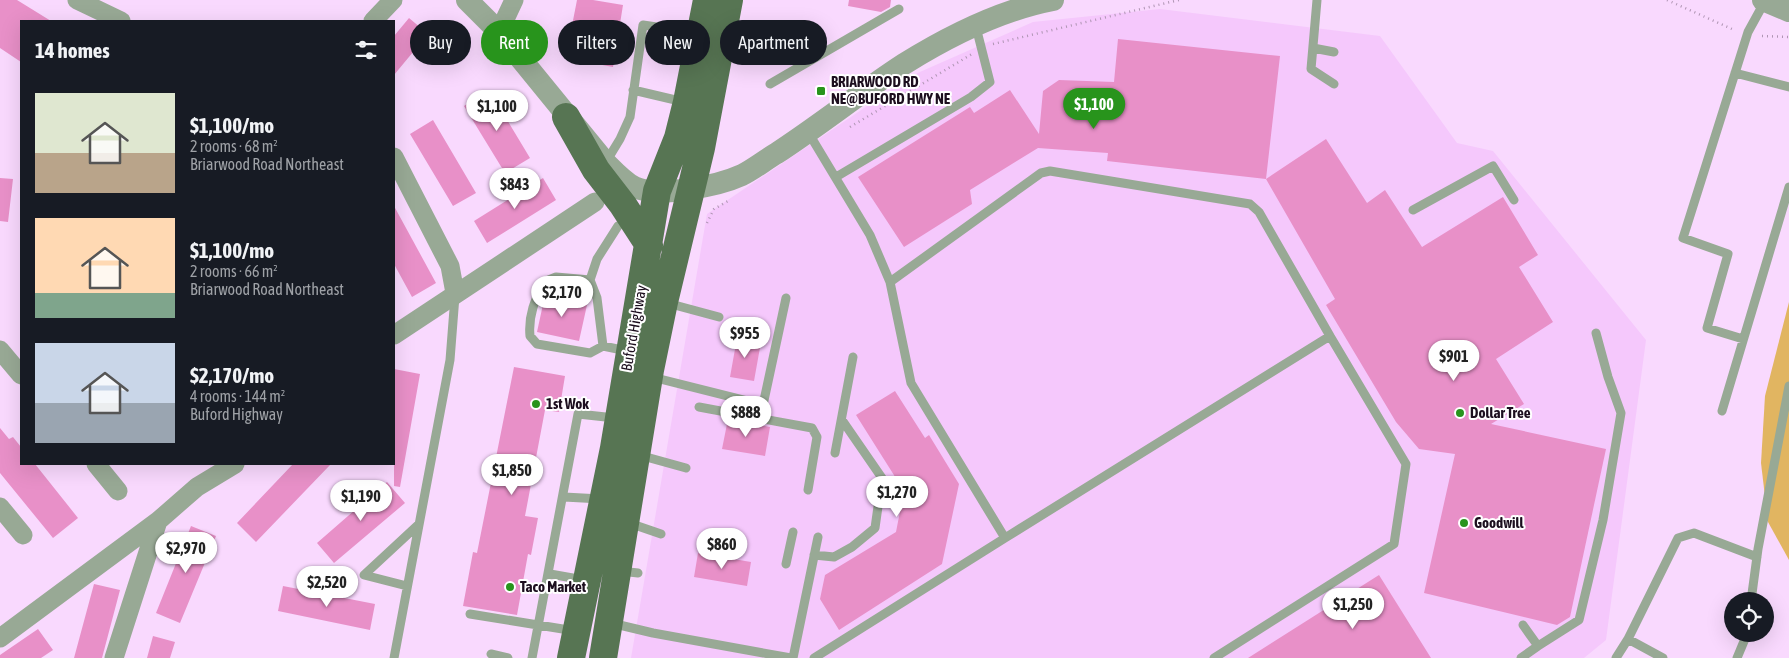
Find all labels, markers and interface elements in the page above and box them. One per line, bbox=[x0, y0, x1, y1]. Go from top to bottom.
chip: Buy bbox=[410, 20, 471, 65]
chip: Rent bbox=[481, 20, 548, 65]
chip: Filters bbox=[558, 20, 635, 65]
chip: New bbox=[645, 20, 710, 65]
chip: Apartment bbox=[720, 20, 827, 65]
icon: filters bbox=[352, 36, 380, 64]
text: 14 homes bbox=[35, 38, 110, 62]
place label: BRIARWOOD RD NE@BUFORD HWY NE bbox=[831, 73, 951, 107]
marker: BRIARWOOD RD NE@BUFORD HWY NE bbox=[815, 85, 827, 97]
pin: $1,100 bbox=[1053, 88, 1135, 130]
pin: $1,100 bbox=[456, 90, 538, 132]
text: $1,100 bbox=[1074, 95, 1114, 113]
text: $1,100 bbox=[477, 97, 517, 115]
icon: home bbox=[75, 113, 135, 173]
text: $1,100/mo bbox=[190, 113, 274, 137]
text: 2 rooms · 68 m² bbox=[190, 137, 278, 155]
text: Briarwood Road Northeast bbox=[190, 155, 344, 173]
pin: $843 bbox=[485, 168, 545, 210]
text: $843 bbox=[500, 175, 530, 193]
icon: home bbox=[75, 238, 135, 298]
text: $1,100/mo bbox=[190, 238, 274, 262]
text: 2 rooms · 66 m² bbox=[190, 262, 278, 280]
pin: $2,170 bbox=[521, 276, 603, 318]
text: Briarwood Road Northeast bbox=[190, 280, 344, 298]
text: $2,170 bbox=[542, 283, 582, 301]
street label: Buford Highway bbox=[618, 284, 649, 372]
pin: $955 bbox=[715, 316, 775, 359]
text: $955 bbox=[730, 324, 760, 342]
pin: $901 bbox=[1424, 340, 1484, 382]
text: $901 bbox=[1439, 347, 1469, 365]
icon: home bbox=[75, 363, 135, 423]
text: $2,170/mo bbox=[190, 363, 274, 387]
text: 4 rooms · 144 m² bbox=[190, 387, 285, 405]
place label: 1st Wok bbox=[546, 395, 589, 412]
pin: $888 bbox=[716, 396, 776, 438]
marker: 1st Wok bbox=[530, 398, 542, 410]
text: $888 bbox=[731, 403, 761, 421]
place label: Dollar Tree bbox=[1470, 404, 1531, 421]
text: Buford Highway bbox=[190, 405, 283, 423]
marker: Dollar Tree bbox=[1454, 407, 1466, 419]
pin: $1,850 bbox=[471, 454, 553, 496]
text: $1,850 bbox=[492, 461, 532, 479]
pin: $1,270 bbox=[856, 476, 938, 518]
pin: $1,190 bbox=[320, 480, 402, 522]
text: $1,270 bbox=[877, 483, 917, 501]
text: $1,190 bbox=[341, 487, 381, 505]
place label: Goodwill bbox=[1474, 514, 1525, 531]
marker: Goodwill bbox=[1458, 517, 1470, 529]
pin: $860 bbox=[692, 528, 752, 570]
pin: $2,970 bbox=[145, 532, 227, 574]
text: $860 bbox=[707, 535, 737, 553]
text: $2,970 bbox=[166, 539, 206, 557]
pin: $2,520 bbox=[286, 566, 368, 608]
text: $2,520 bbox=[307, 573, 347, 591]
place label: Taco Market bbox=[520, 578, 587, 595]
marker: Taco Market bbox=[504, 581, 516, 593]
pin: $1,250 bbox=[1312, 588, 1394, 630]
map controls bbox=[1724, 592, 1774, 642]
button: locate bbox=[1724, 592, 1774, 642]
text: $1,250 bbox=[1333, 595, 1373, 613]

